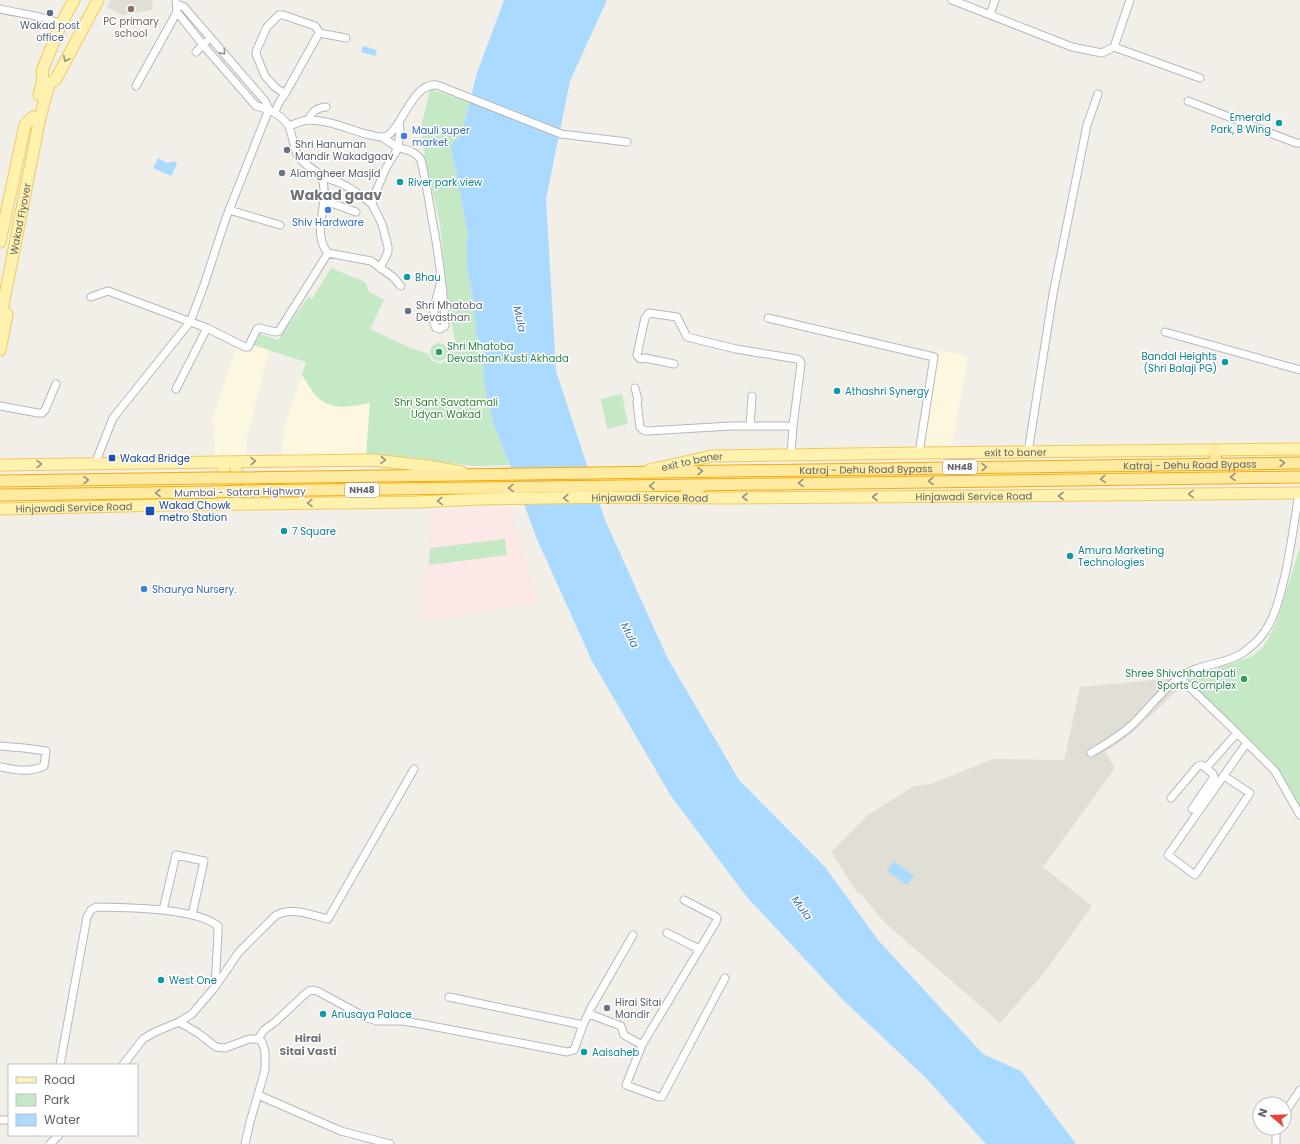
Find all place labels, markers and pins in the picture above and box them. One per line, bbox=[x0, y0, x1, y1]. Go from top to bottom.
marker: PC primary school bbox=[126, 4, 136, 14]
marker: Wakad post office bbox=[45, 8, 55, 18]
place label: PC primary school bbox=[103, 14, 159, 41]
place label: Wakad post office bbox=[20, 18, 80, 45]
place label: Emerald Park, B Wing bbox=[1211, 110, 1271, 137]
marker: Emerald Park, B Wing bbox=[1274, 118, 1284, 128]
place label: Mauli super market bbox=[412, 123, 470, 150]
marker: Mauli super market bbox=[399, 131, 409, 141]
place label: Shri Hanuman Mandir Wakadgaav bbox=[295, 137, 394, 164]
marker: Shri Hanuman Mandir Wakadgaav bbox=[282, 145, 292, 155]
place label: Alamgheer Masjid bbox=[290, 166, 381, 181]
marker: Alamgheer Masjid bbox=[277, 168, 287, 178]
place label: River park view bbox=[408, 175, 483, 190]
marker: River park view bbox=[395, 177, 405, 187]
marker: Shiv Hardware bbox=[323, 205, 333, 215]
place label: Shiv Hardware bbox=[292, 215, 364, 230]
place label: Bhau bbox=[415, 270, 441, 285]
marker: Bhau bbox=[402, 272, 412, 282]
place label: Shri Mhatoba Devasthan bbox=[416, 298, 482, 325]
marker: Shri Mhatoba Devasthan bbox=[403, 306, 413, 316]
place label: Shri Mhatoba Devasthan Kusti Akhada bbox=[447, 339, 569, 366]
marker: Shri Mhatoba Devasthan Kusti Akhada bbox=[434, 347, 444, 357]
place label: Bandal Heights (Shri Balaji PG) bbox=[1141, 349, 1217, 376]
marker: Bandal Heights (Shri Balaji PG) bbox=[1220, 357, 1230, 367]
place label: Athashri Synergy bbox=[845, 384, 930, 399]
marker: Athashri Synergy bbox=[832, 386, 842, 396]
place label: Wakad Bridge bbox=[120, 451, 190, 466]
marker: Wakad Bridge bbox=[107, 453, 117, 463]
place label: Wakad Chowk metro Station bbox=[159, 498, 232, 525]
marker: Wakad Chowk metro Station bbox=[144, 505, 156, 517]
place label: 7 Square bbox=[292, 524, 336, 539]
marker: 7 Square bbox=[279, 526, 289, 536]
place label: Amura Marketing Technologies bbox=[1078, 543, 1164, 570]
marker: Amura Marketing Technologies bbox=[1065, 551, 1075, 561]
place label: Shaurya Nursery. bbox=[152, 582, 236, 597]
marker: Shaurya Nursery. bbox=[139, 584, 149, 594]
place label: Shree Shivchhatrapati Sports Complex bbox=[1125, 666, 1236, 693]
marker: Shree Shivchhatrapati Sports Complex bbox=[1239, 674, 1249, 684]
place label: West One bbox=[169, 973, 217, 988]
marker: West One bbox=[156, 975, 166, 985]
place label: Hirai Sitai Mandir bbox=[615, 995, 661, 1022]
marker: Hirai Sitai Mandir bbox=[602, 1003, 612, 1013]
place label: Anusaya Palace bbox=[331, 1007, 412, 1022]
marker: Anusaya Palace bbox=[318, 1009, 328, 1019]
place label: Aaisaheb bbox=[592, 1045, 640, 1060]
marker: Aaisaheb bbox=[579, 1047, 589, 1057]

